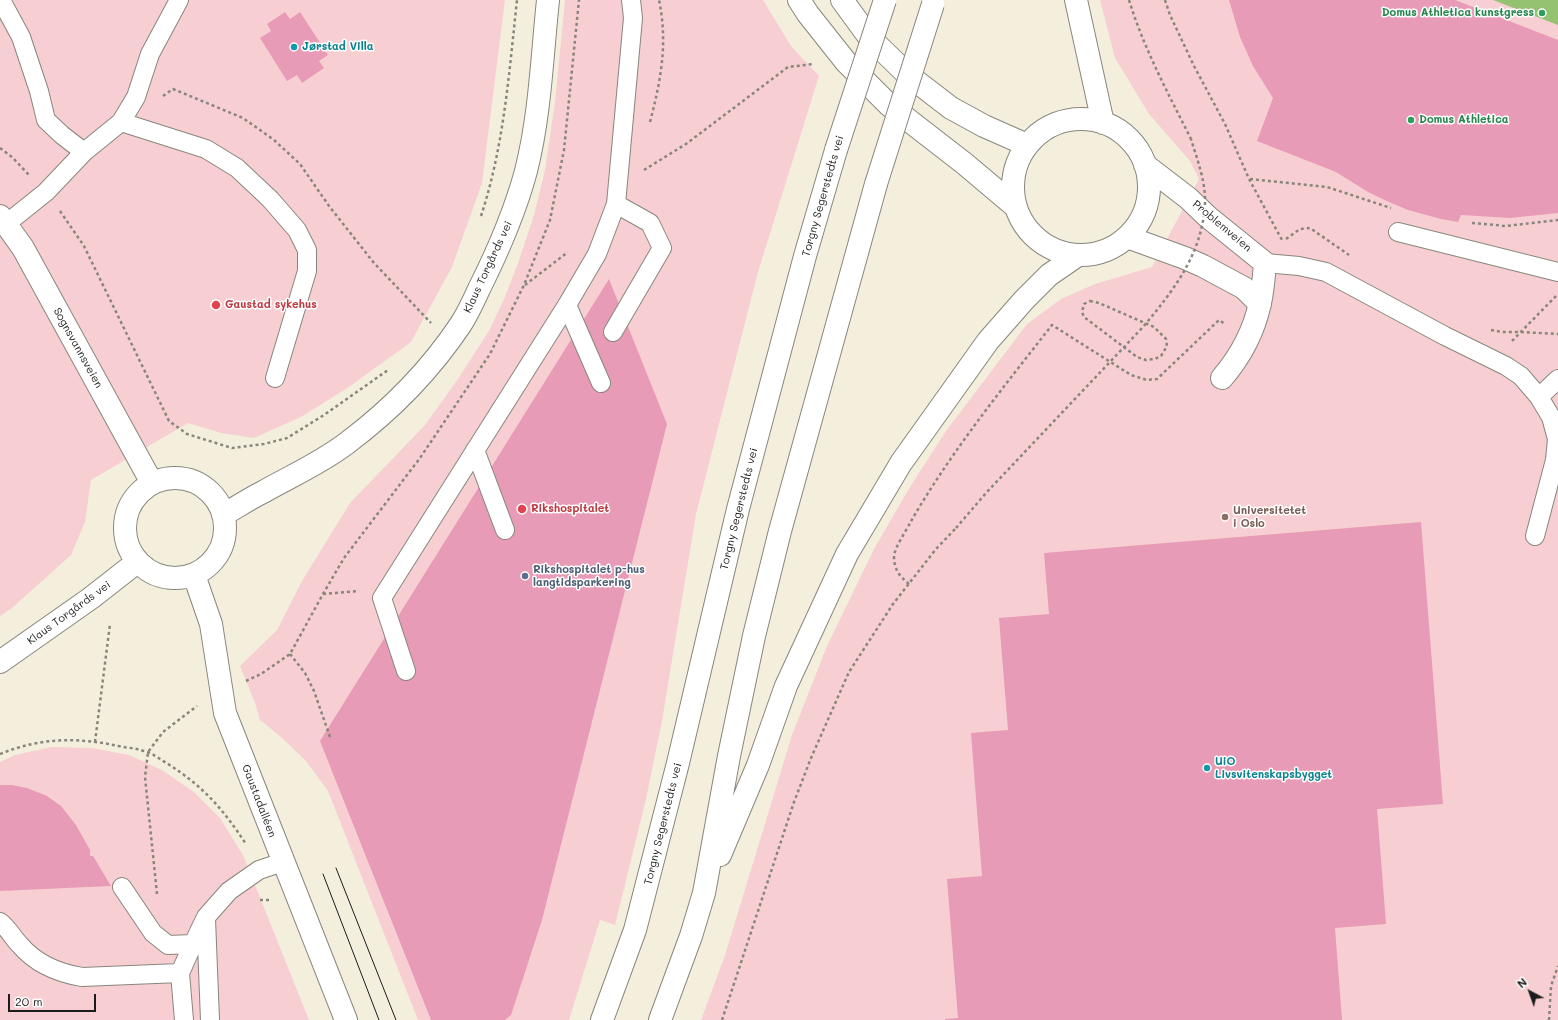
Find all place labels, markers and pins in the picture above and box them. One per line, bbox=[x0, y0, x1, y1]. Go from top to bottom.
place label: Domus Athletica kunstgress bbox=[1382, 6, 1534, 20]
marker: Domus Athletica kunstgress bbox=[1537, 8, 1547, 18]
place label: Jørstad Villa bbox=[302, 40, 373, 54]
marker: Jørstad Villa bbox=[289, 42, 299, 52]
place label: Domus Athletica bbox=[1419, 113, 1509, 127]
marker: Domus Athletica bbox=[1406, 115, 1416, 125]
place label: Gaustad sykehus bbox=[225, 298, 317, 312]
marker: Gaustad sykehus bbox=[210, 299, 222, 311]
place label: Rikshospitalet bbox=[531, 502, 609, 516]
marker: Rikshospitalet bbox=[516, 503, 528, 515]
place label: Universitetet i Oslo bbox=[1233, 504, 1306, 530]
marker: Universitetet i Oslo bbox=[1220, 512, 1230, 522]
place label: Rikshospitalet p-hus langtidsparkering bbox=[533, 563, 645, 589]
marker: Rikshospitalet p-hus langtidsparkering bbox=[520, 571, 530, 581]
place label: UiO Livsvitenskapsbygget bbox=[1215, 755, 1332, 781]
marker: UiO Livsvitenskapsbygget bbox=[1202, 763, 1212, 773]

